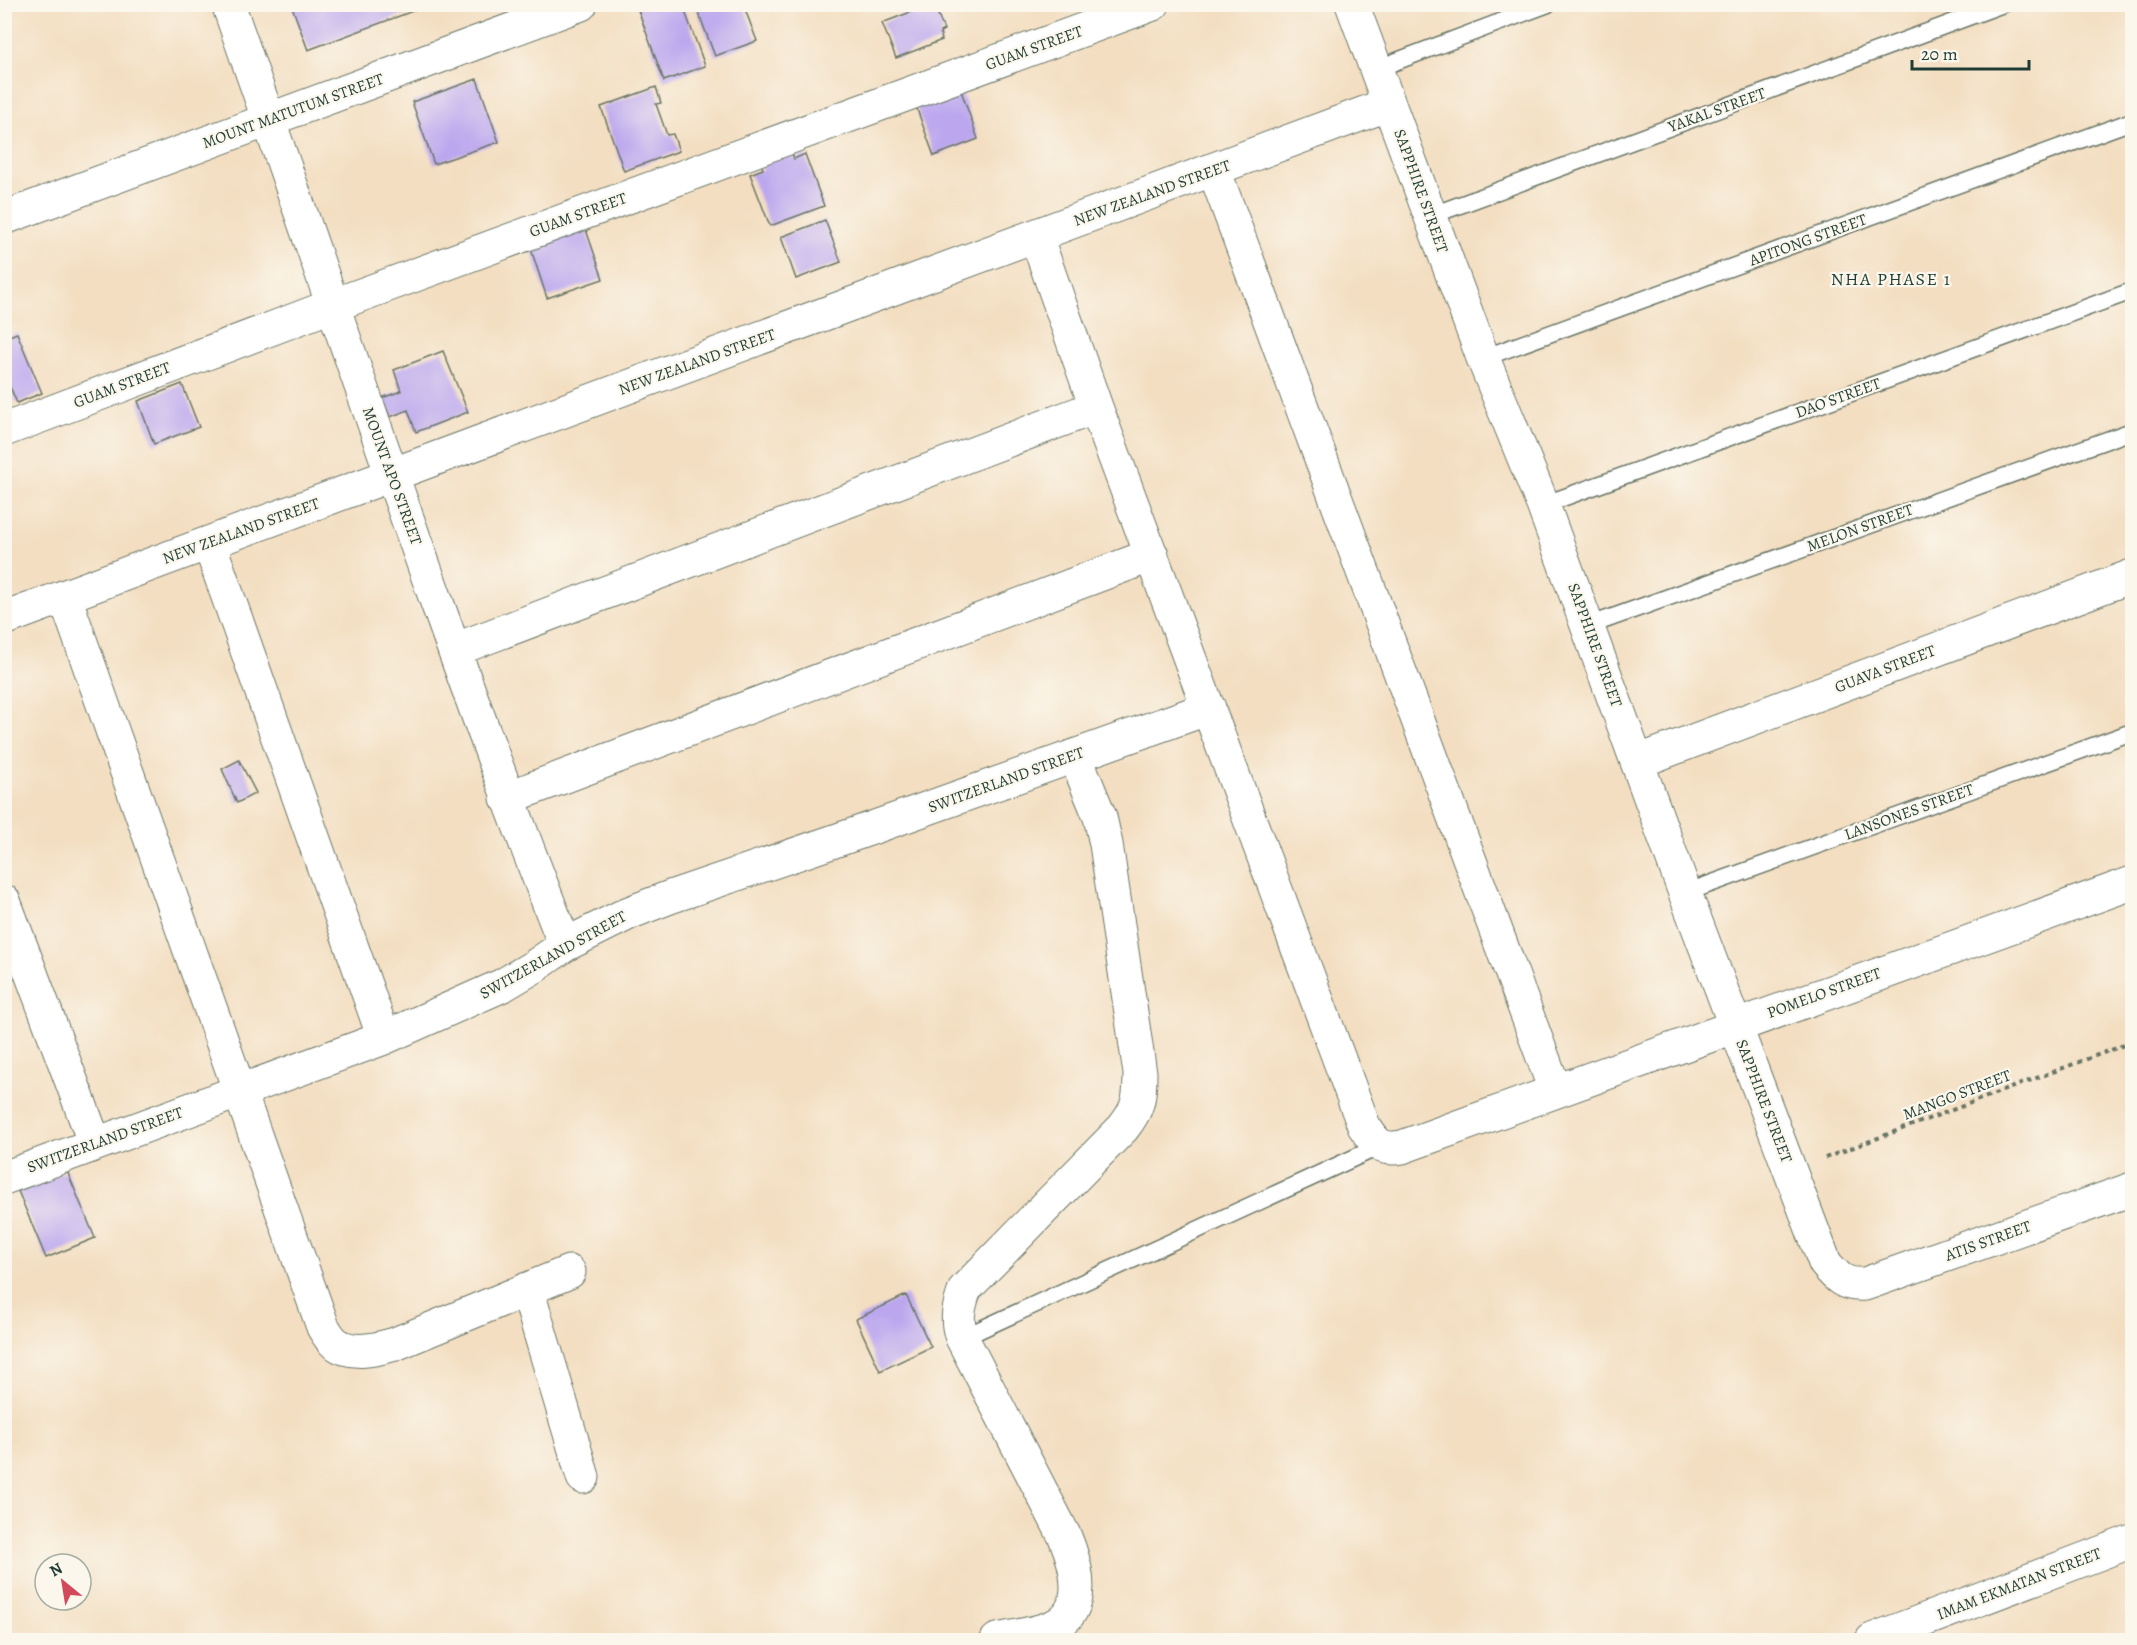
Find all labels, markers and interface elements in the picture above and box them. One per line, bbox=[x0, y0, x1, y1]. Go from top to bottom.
street label: GUAM STREET bbox=[982, 20, 1086, 76]
scale bar bbox=[1912, 33, 2029, 71]
text: 20 m bbox=[1921, 42, 1958, 66]
street label: MOUNT MATUTUM STREET bbox=[199, 68, 387, 154]
street label: YAKAL STREET bbox=[1664, 82, 1769, 138]
street label: SAPPHIRE STREET bbox=[1388, 126, 1454, 256]
street label: NEW ZEALAND STREET bbox=[1071, 154, 1234, 232]
street label: GUAM STREET bbox=[526, 187, 630, 243]
street label: APITONG STREET bbox=[1745, 209, 1870, 272]
district label: NHA PHASE 1 bbox=[1831, 267, 1951, 291]
street label: NEW ZEALAND STREET bbox=[616, 323, 779, 401]
street label: GUAM STREET bbox=[70, 356, 174, 414]
street label: DAO STREET bbox=[1792, 372, 1884, 424]
street label: MOUNT APO STREET bbox=[357, 404, 427, 548]
street label: NEW ZEALAND STREET bbox=[160, 492, 323, 570]
street label: MELON STREET bbox=[1804, 499, 1916, 557]
street label: SAPPHIRE STREET bbox=[1562, 580, 1628, 710]
street label: GUAVA STREET bbox=[1831, 640, 1939, 698]
street label: SWITZERLAND STREET bbox=[925, 741, 1087, 818]
street label: LANSONES STREET bbox=[1841, 778, 1977, 846]
street label: SWITZERLAND STREET bbox=[476, 905, 630, 1004]
street label: POMELO STREET bbox=[1764, 962, 1884, 1024]
street label: SAPPHIRE STREET bbox=[1730, 1036, 1798, 1166]
street label: MANGO STREET bbox=[1900, 1064, 2014, 1126]
street label: SWITZERLAND STREET bbox=[24, 1101, 186, 1178]
street label: ATIS STREET bbox=[1941, 1215, 2034, 1267]
street label: IMAM EKMATAN STREET bbox=[1934, 1542, 2105, 1626]
north arrow bbox=[33, 1552, 93, 1612]
text: N bbox=[45, 1557, 67, 1582]

